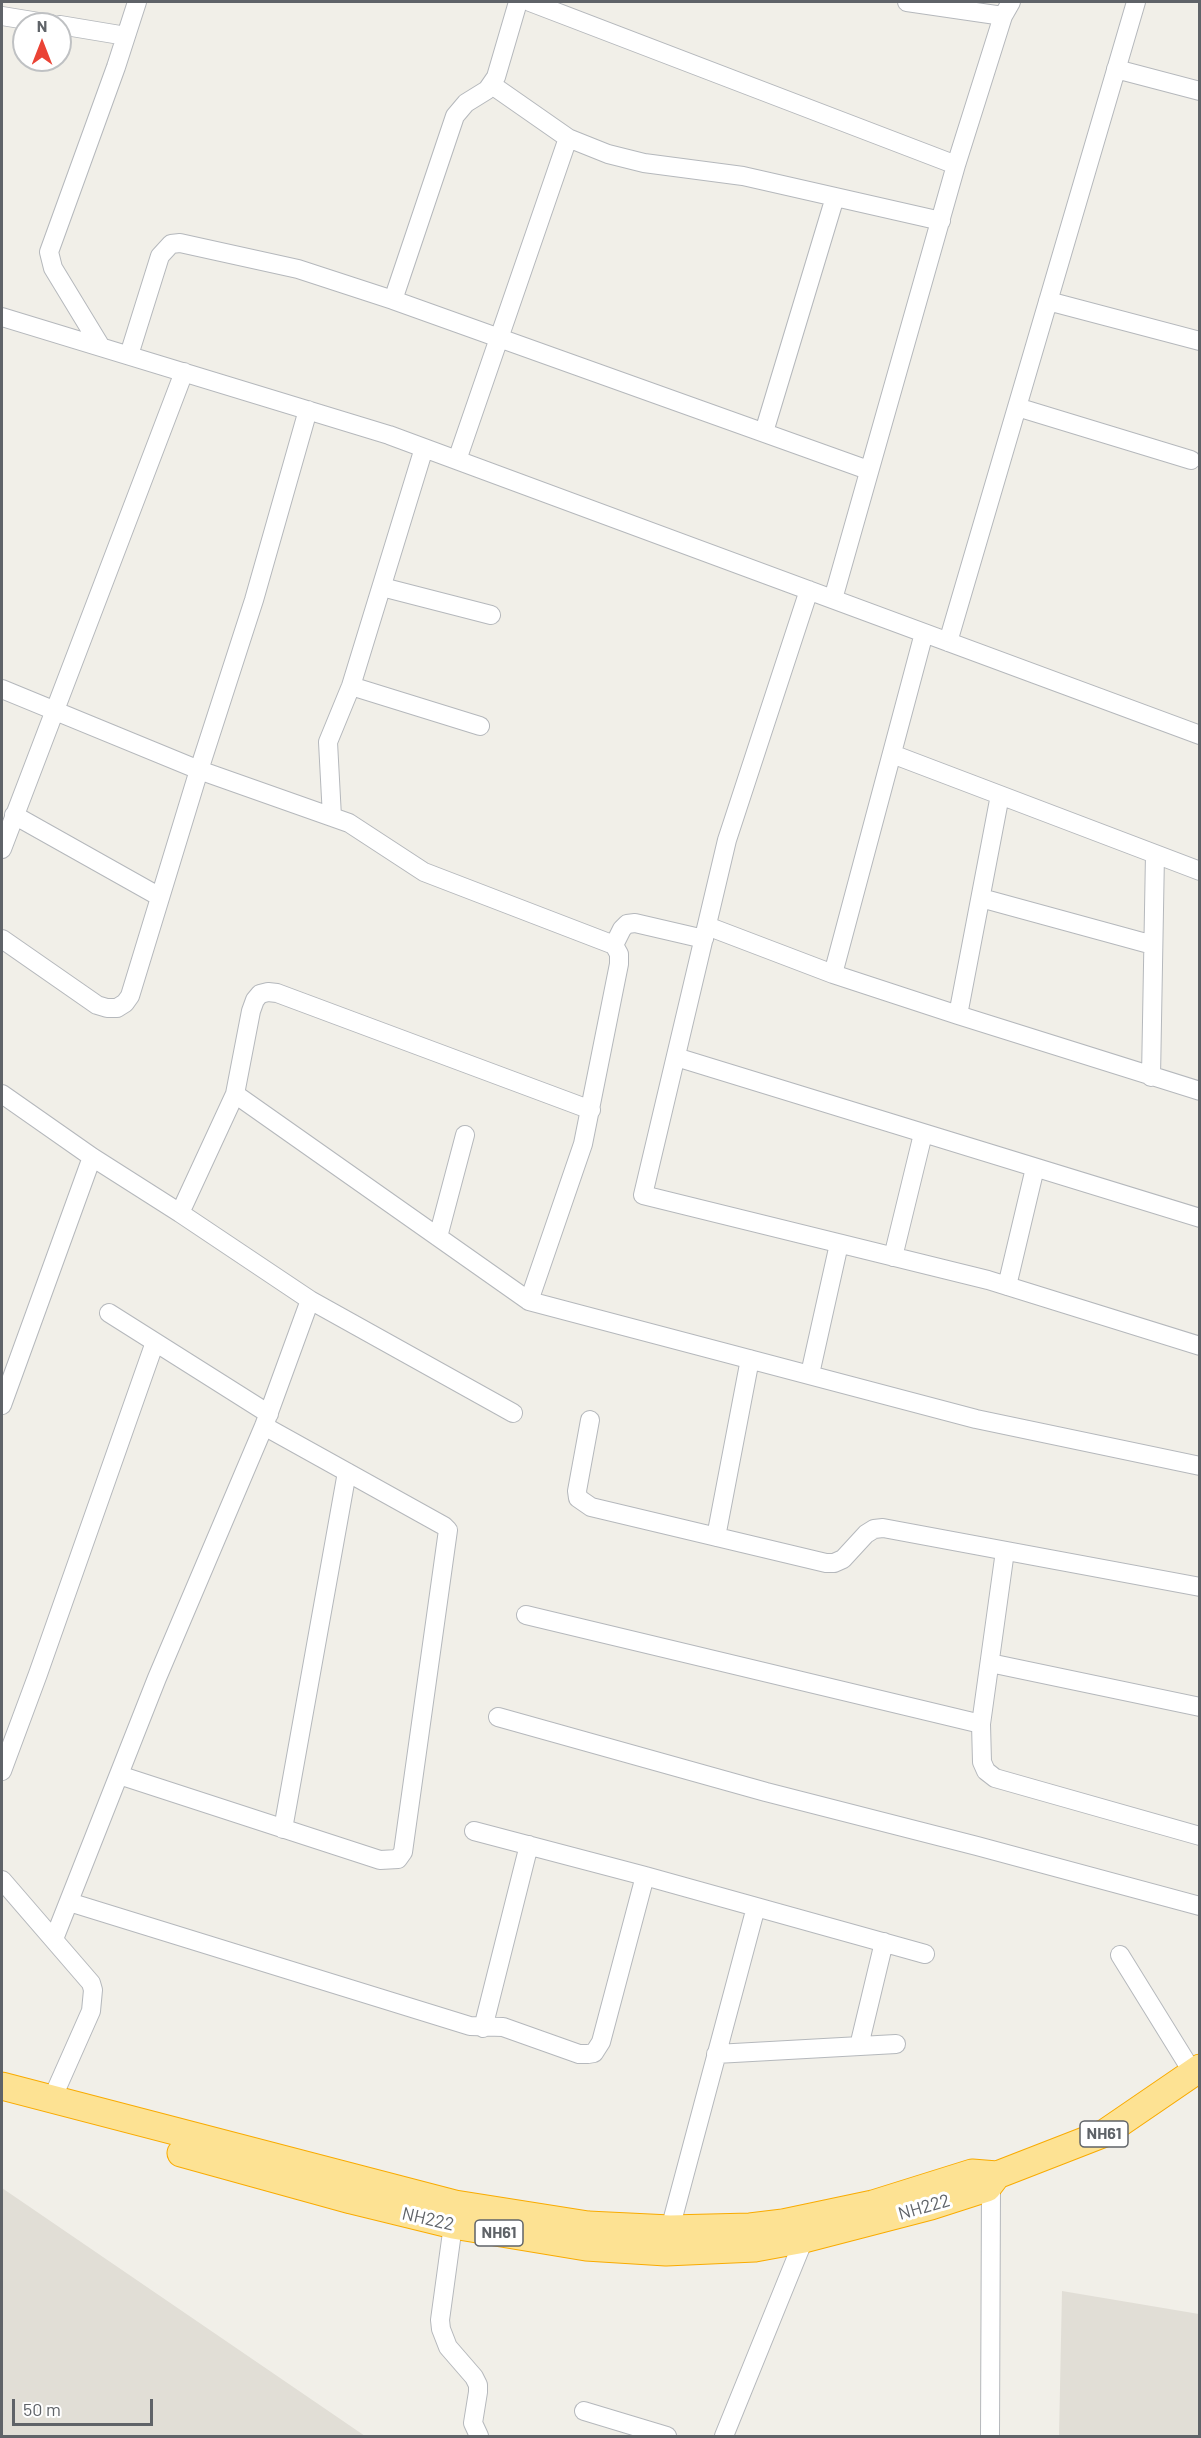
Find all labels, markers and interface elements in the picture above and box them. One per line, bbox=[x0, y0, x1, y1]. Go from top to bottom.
north arrow bbox=[12, 12, 72, 72]
text: N bbox=[37, 16, 47, 35]
road number: NH61 bbox=[1080, 2121, 1128, 2147]
street label: NH222 bbox=[896, 2189, 952, 2225]
street label: NH222 bbox=[400, 2203, 456, 2235]
road number: NH61 bbox=[475, 2220, 523, 2246]
scale bar bbox=[15, 2387, 156, 2425]
text: 50 m bbox=[23, 2398, 61, 2420]

